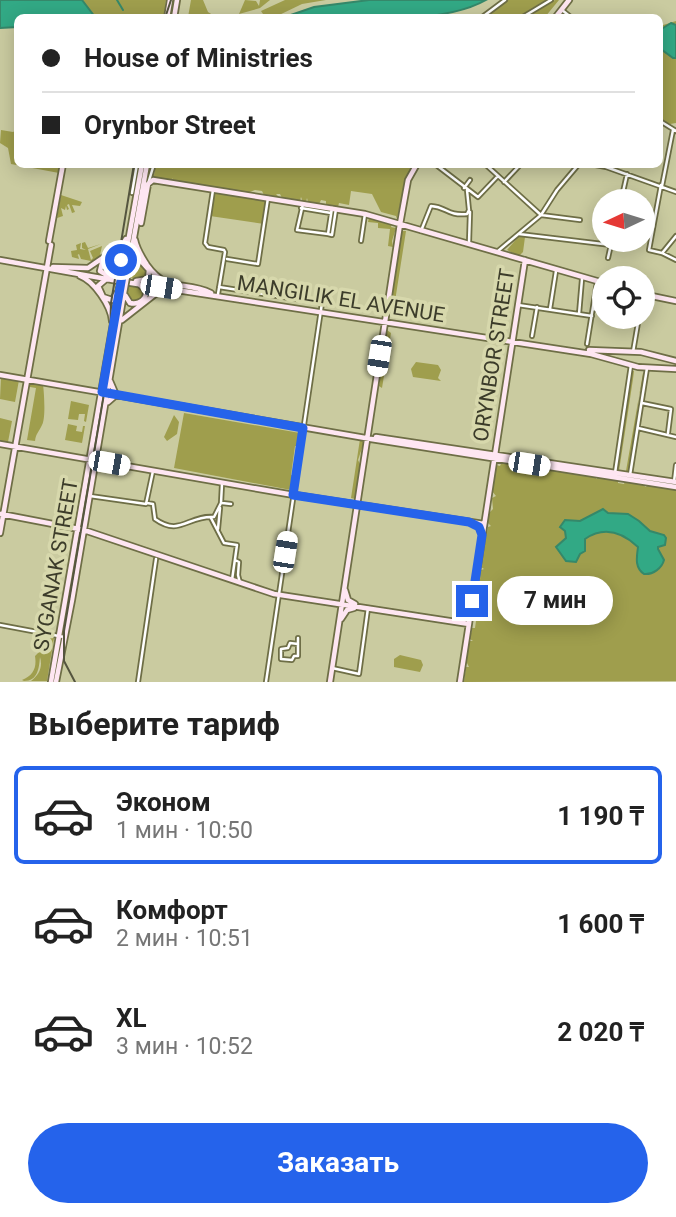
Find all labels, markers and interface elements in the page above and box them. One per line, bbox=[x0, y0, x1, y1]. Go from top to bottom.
text: House of Ministries bbox=[84, 43, 313, 73]
text: Orynbor Street bbox=[84, 110, 256, 140]
north arrow bbox=[592, 189, 654, 252]
map controls bbox=[592, 189, 655, 329]
route start bbox=[105, 244, 137, 276]
street label: ORYNBOR STREET bbox=[468, 266, 520, 443]
button: locate bbox=[592, 266, 655, 329]
street label: MANGILIK EL AVENUE bbox=[236, 271, 447, 327]
car bbox=[139, 273, 184, 301]
car bbox=[366, 334, 393, 378]
car bbox=[87, 449, 132, 477]
car bbox=[507, 450, 552, 478]
street label: SYGANAK STREET bbox=[29, 476, 83, 653]
car bbox=[272, 530, 299, 574]
callout: 7 мин bbox=[496, 576, 612, 626]
route end bbox=[456, 585, 488, 617]
text: 7 мин bbox=[524, 587, 586, 614]
text: Выберите тариф bbox=[28, 705, 280, 743]
icon: car bbox=[32, 784, 95, 847]
text: Эконом bbox=[116, 787, 211, 817]
text: 1 190 ₸ bbox=[557, 801, 644, 831]
text: 1 мин · 10:50 bbox=[116, 817, 253, 844]
icon: car bbox=[32, 892, 95, 955]
text: Комфорт bbox=[116, 895, 228, 925]
text: 1 600 ₸ bbox=[557, 909, 644, 939]
text: 2 мин · 10:51 bbox=[116, 925, 253, 952]
icon: car bbox=[32, 1000, 95, 1063]
text: XL bbox=[116, 1003, 147, 1033]
text: 2 020 ₸ bbox=[557, 1017, 644, 1047]
text: 3 мин · 10:52 bbox=[116, 1033, 253, 1060]
button: Заказать bbox=[28, 1123, 648, 1203]

